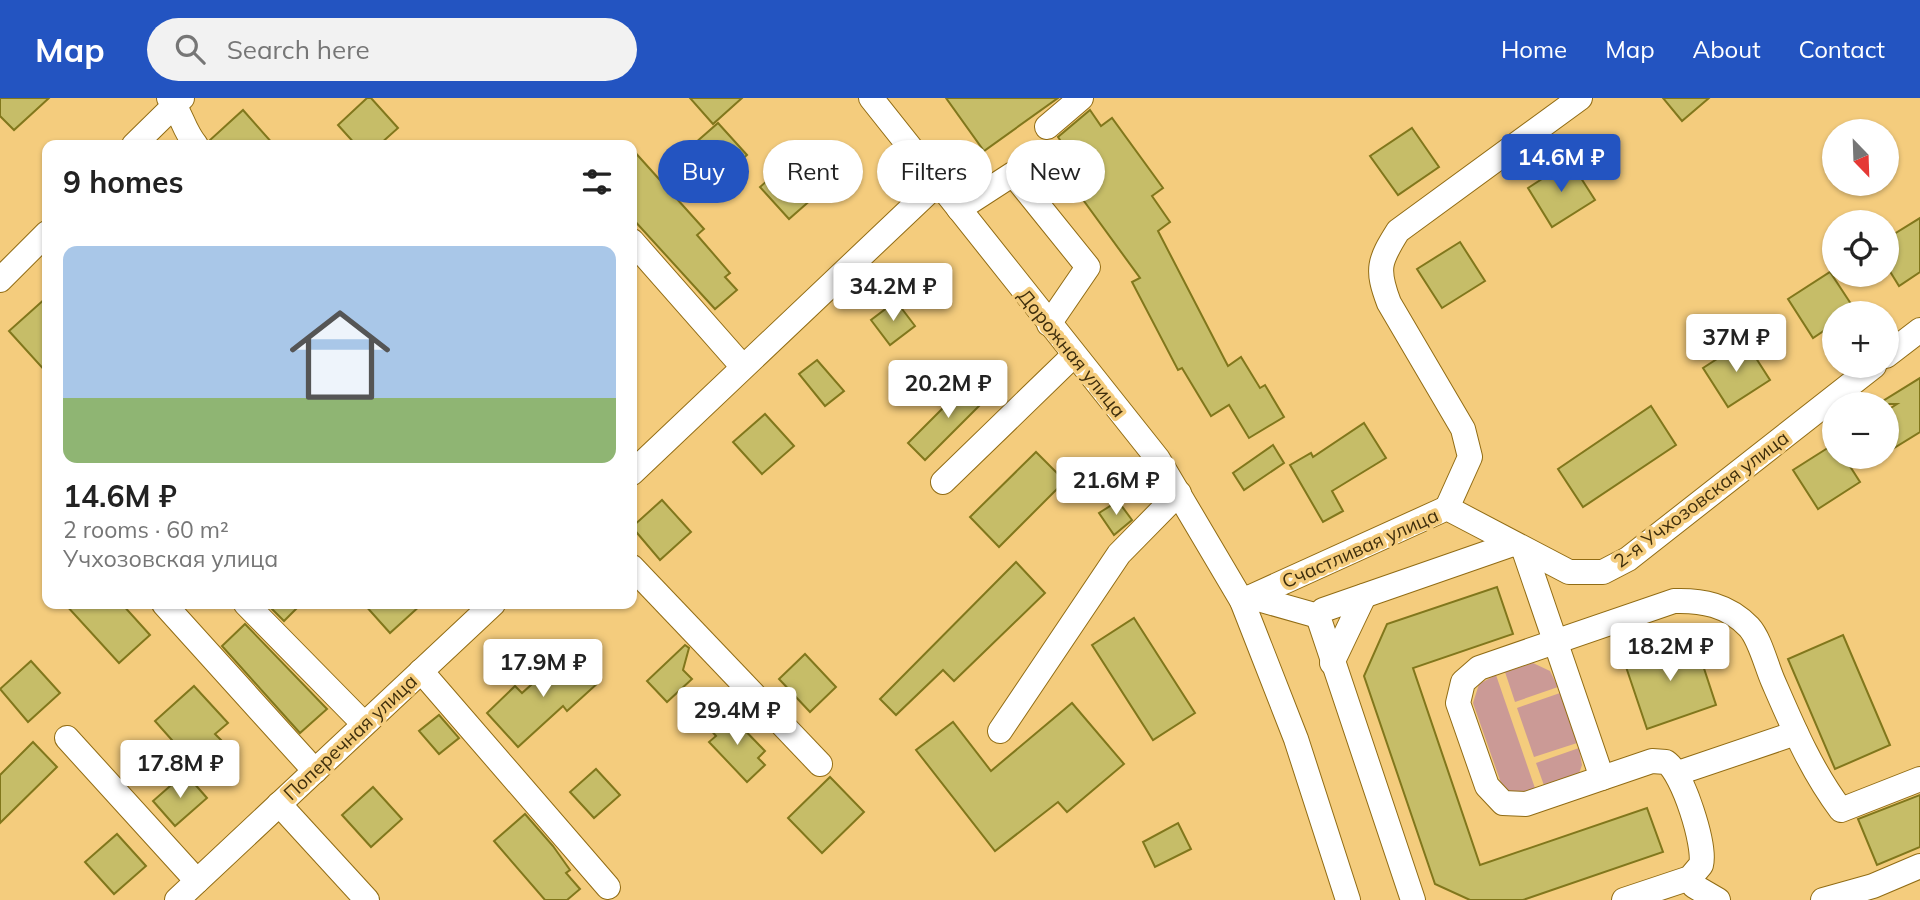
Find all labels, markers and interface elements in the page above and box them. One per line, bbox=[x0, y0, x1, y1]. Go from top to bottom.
search box bbox=[147, 18, 637, 81]
text: Map bbox=[35, 29, 105, 70]
icon: search bbox=[171, 30, 209, 68]
text: Search here bbox=[227, 33, 370, 66]
text: Home bbox=[1501, 34, 1567, 64]
text: Map bbox=[1605, 34, 1655, 64]
text: About bbox=[1693, 34, 1761, 64]
text: Contact bbox=[1799, 34, 1885, 64]
north arrow bbox=[1822, 119, 1899, 196]
map controls bbox=[1822, 119, 1899, 469]
pin: 14.6M ₽ bbox=[1496, 134, 1626, 194]
chip: Buy bbox=[658, 140, 749, 203]
chip: Rent bbox=[763, 140, 863, 203]
chip: Filters bbox=[877, 140, 992, 203]
chip: New bbox=[1006, 140, 1105, 203]
text: 14.6M ₽ bbox=[1517, 142, 1605, 171]
text: 9 homes bbox=[63, 163, 184, 201]
icon: filters bbox=[578, 163, 616, 201]
button: locate bbox=[1822, 210, 1899, 287]
pin: 34.2M ₽ bbox=[828, 264, 958, 323]
text: 34.2M ₽ bbox=[849, 271, 937, 300]
street label: Дорожная улица bbox=[1013, 284, 1131, 422]
icon: home bbox=[277, 292, 403, 418]
button: + bbox=[1822, 301, 1899, 378]
pin: 37M ₽ bbox=[1687, 314, 1785, 374]
text: 37M ₽ bbox=[1702, 322, 1770, 351]
pin: 20.2M ₽ bbox=[883, 360, 1013, 420]
text: 20.2M ₽ bbox=[904, 368, 992, 397]
button: − bbox=[1822, 392, 1899, 469]
street label: 2-я Учхозовская улица bbox=[1609, 425, 1793, 573]
pin: 21.6M ₽ bbox=[1051, 458, 1181, 517]
text: 21.6M ₽ bbox=[1072, 465, 1160, 494]
text: 14.6M ₽ bbox=[63, 477, 177, 515]
street label: Счастливая улица bbox=[1278, 503, 1442, 593]
text: 2 rooms · 60 m² bbox=[63, 515, 229, 544]
text: Учхозовская улица bbox=[63, 544, 278, 573]
pin: 18.2M ₽ bbox=[1605, 624, 1735, 683]
text: 18.2M ₽ bbox=[1626, 631, 1714, 660]
pin: 17.9M ₽ bbox=[478, 640, 608, 699]
text: 17.9M ₽ bbox=[499, 647, 587, 676]
street label: Поперечная улица bbox=[278, 669, 422, 805]
pin: 29.4M ₽ bbox=[672, 688, 802, 747]
text: 29.4M ₽ bbox=[693, 695, 781, 724]
pin: 17.8M ₽ bbox=[115, 740, 245, 800]
text: 17.8M ₽ bbox=[136, 748, 224, 777]

